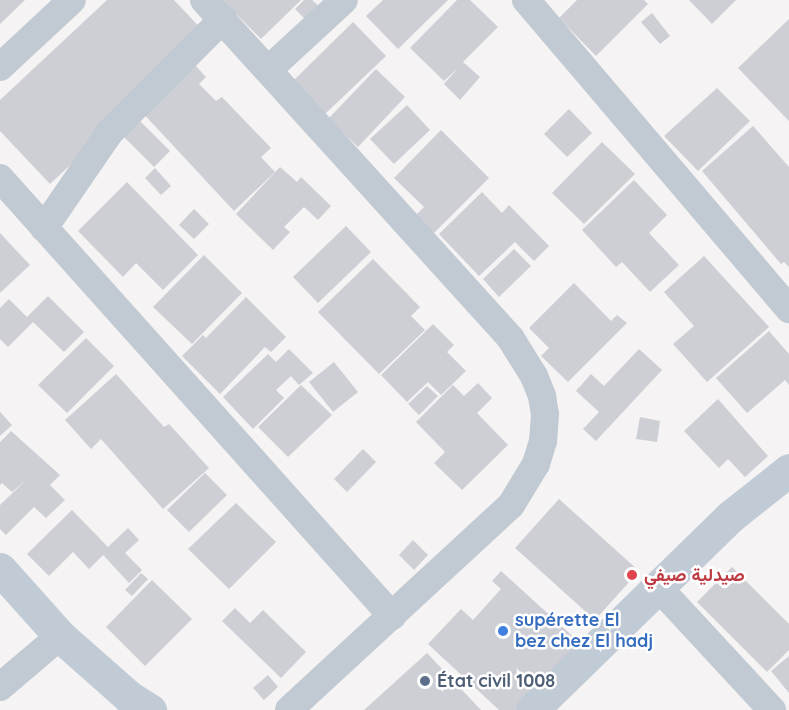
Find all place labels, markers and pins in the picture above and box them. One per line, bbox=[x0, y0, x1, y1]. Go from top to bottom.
place label: صيدلية صيفي bbox=[644, 564, 745, 586]
marker: صيدلية صيفي bbox=[625, 568, 639, 582]
place label: supérette El bez chez El hadj bbox=[515, 610, 653, 652]
marker: supérette El bez chez El hadj bbox=[496, 624, 510, 638]
place label: État civil 1008 bbox=[437, 670, 555, 692]
marker: État civil 1008 bbox=[418, 674, 432, 688]

